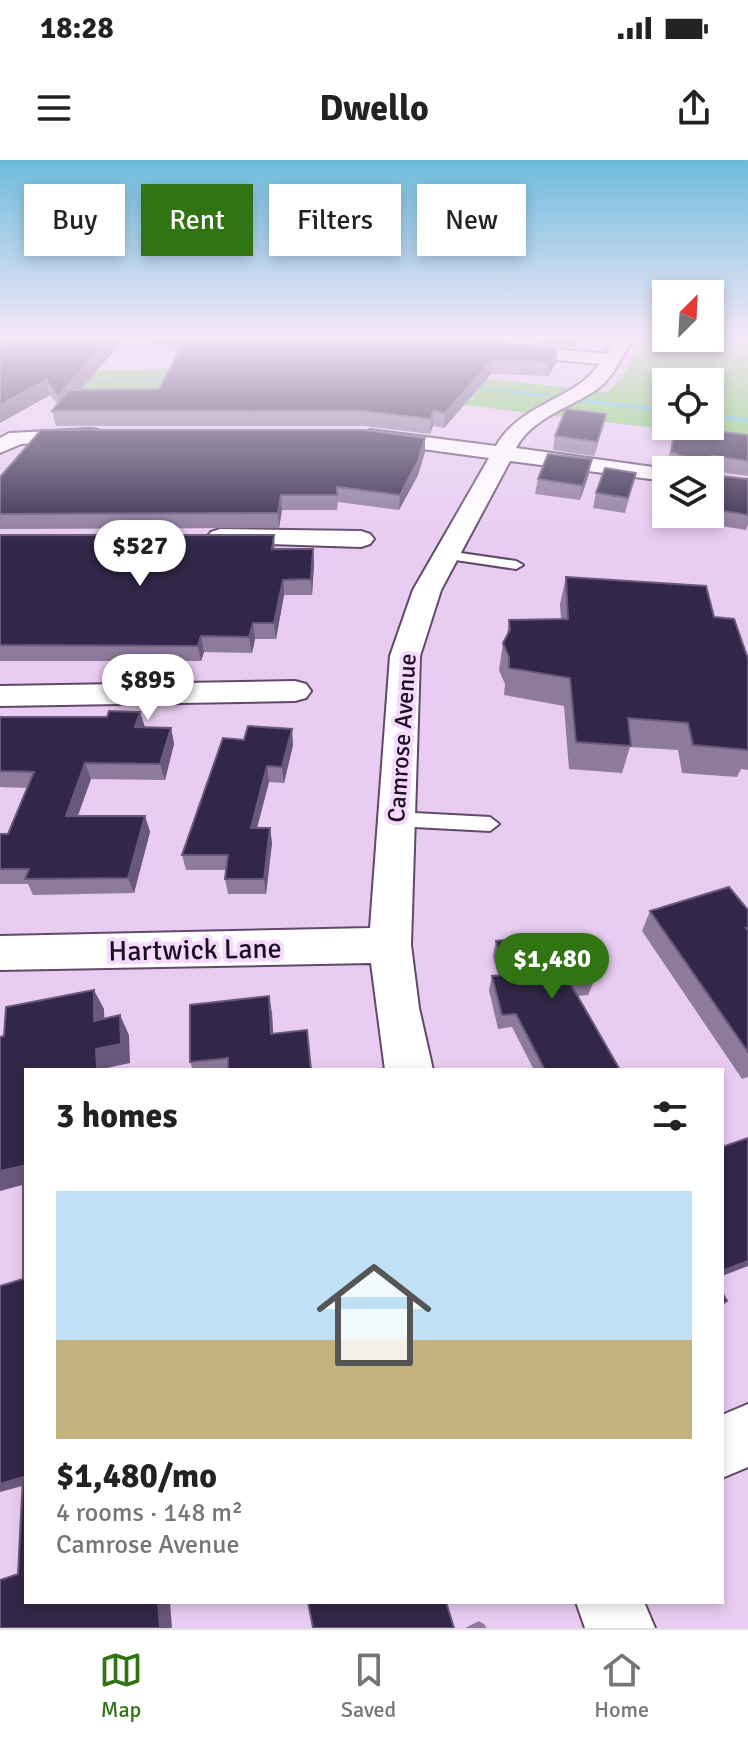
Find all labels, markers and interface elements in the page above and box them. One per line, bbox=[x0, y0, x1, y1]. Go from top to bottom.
text: 18:28 bbox=[40, 10, 114, 47]
icon: menu bbox=[32, 86, 76, 130]
text: Dwello bbox=[319, 86, 429, 131]
icon: share bbox=[672, 86, 716, 130]
chip: Buy bbox=[24, 184, 125, 256]
chip: Rent bbox=[141, 184, 253, 256]
chip: Filters bbox=[269, 184, 401, 256]
chip: New bbox=[417, 184, 526, 256]
north arrow bbox=[652, 280, 724, 352]
map controls bbox=[652, 280, 724, 528]
button: locate bbox=[652, 368, 724, 440]
button: layers bbox=[652, 456, 724, 528]
pin: $527 bbox=[93, 520, 187, 588]
text: $527 bbox=[112, 530, 168, 562]
street label: Camrose Avenue bbox=[381, 652, 423, 824]
pin: $895 bbox=[101, 654, 195, 722]
text: $895 bbox=[120, 664, 176, 696]
street label: Hartwick Lane bbox=[108, 931, 282, 969]
pin: $1,480 bbox=[487, 933, 617, 1001]
text: $1,480 bbox=[513, 943, 591, 975]
icon: filters bbox=[648, 1094, 692, 1138]
text: 3 homes bbox=[56, 1095, 177, 1137]
icon: home bbox=[302, 1243, 446, 1387]
text: $1,480/mo bbox=[56, 1455, 217, 1497]
text: 4 rooms · 148 m² bbox=[56, 1497, 243, 1529]
text: Camrose Avenue bbox=[56, 1529, 239, 1561]
tab: Map bbox=[99, 1648, 143, 1723]
tab: Saved bbox=[341, 1648, 396, 1723]
tab: Home bbox=[594, 1648, 649, 1723]

